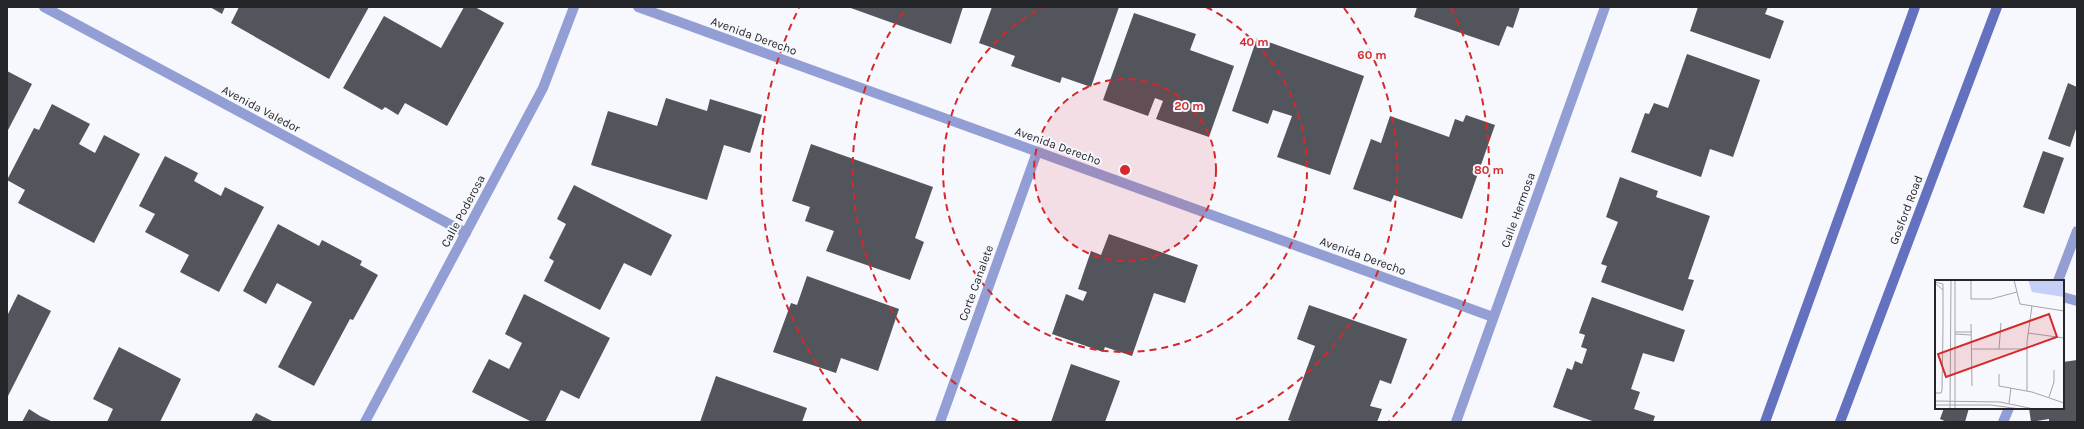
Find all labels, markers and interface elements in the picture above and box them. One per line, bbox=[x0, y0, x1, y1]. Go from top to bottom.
street label: Avenida Derecho bbox=[709, 14, 799, 58]
text: 40 m bbox=[1239, 35, 1269, 49]
text: 60 m bbox=[1357, 48, 1387, 62]
street label: Avenida Valedor bbox=[219, 82, 303, 136]
text: 20 m bbox=[1174, 99, 1204, 113]
street label: Avenida Derecho bbox=[1013, 124, 1103, 168]
centre of rings bbox=[1118, 163, 1132, 177]
text: 80 m bbox=[1474, 163, 1504, 177]
street label: Calle Hermosa bbox=[1498, 171, 1538, 249]
street label: Calle Poderosa bbox=[438, 172, 488, 250]
street label: Gosford Road bbox=[1886, 173, 1926, 247]
street label: Avenida Derecho bbox=[1318, 234, 1408, 278]
street label: Corte Canalete bbox=[956, 243, 996, 323]
inset map bbox=[1935, 280, 2064, 409]

